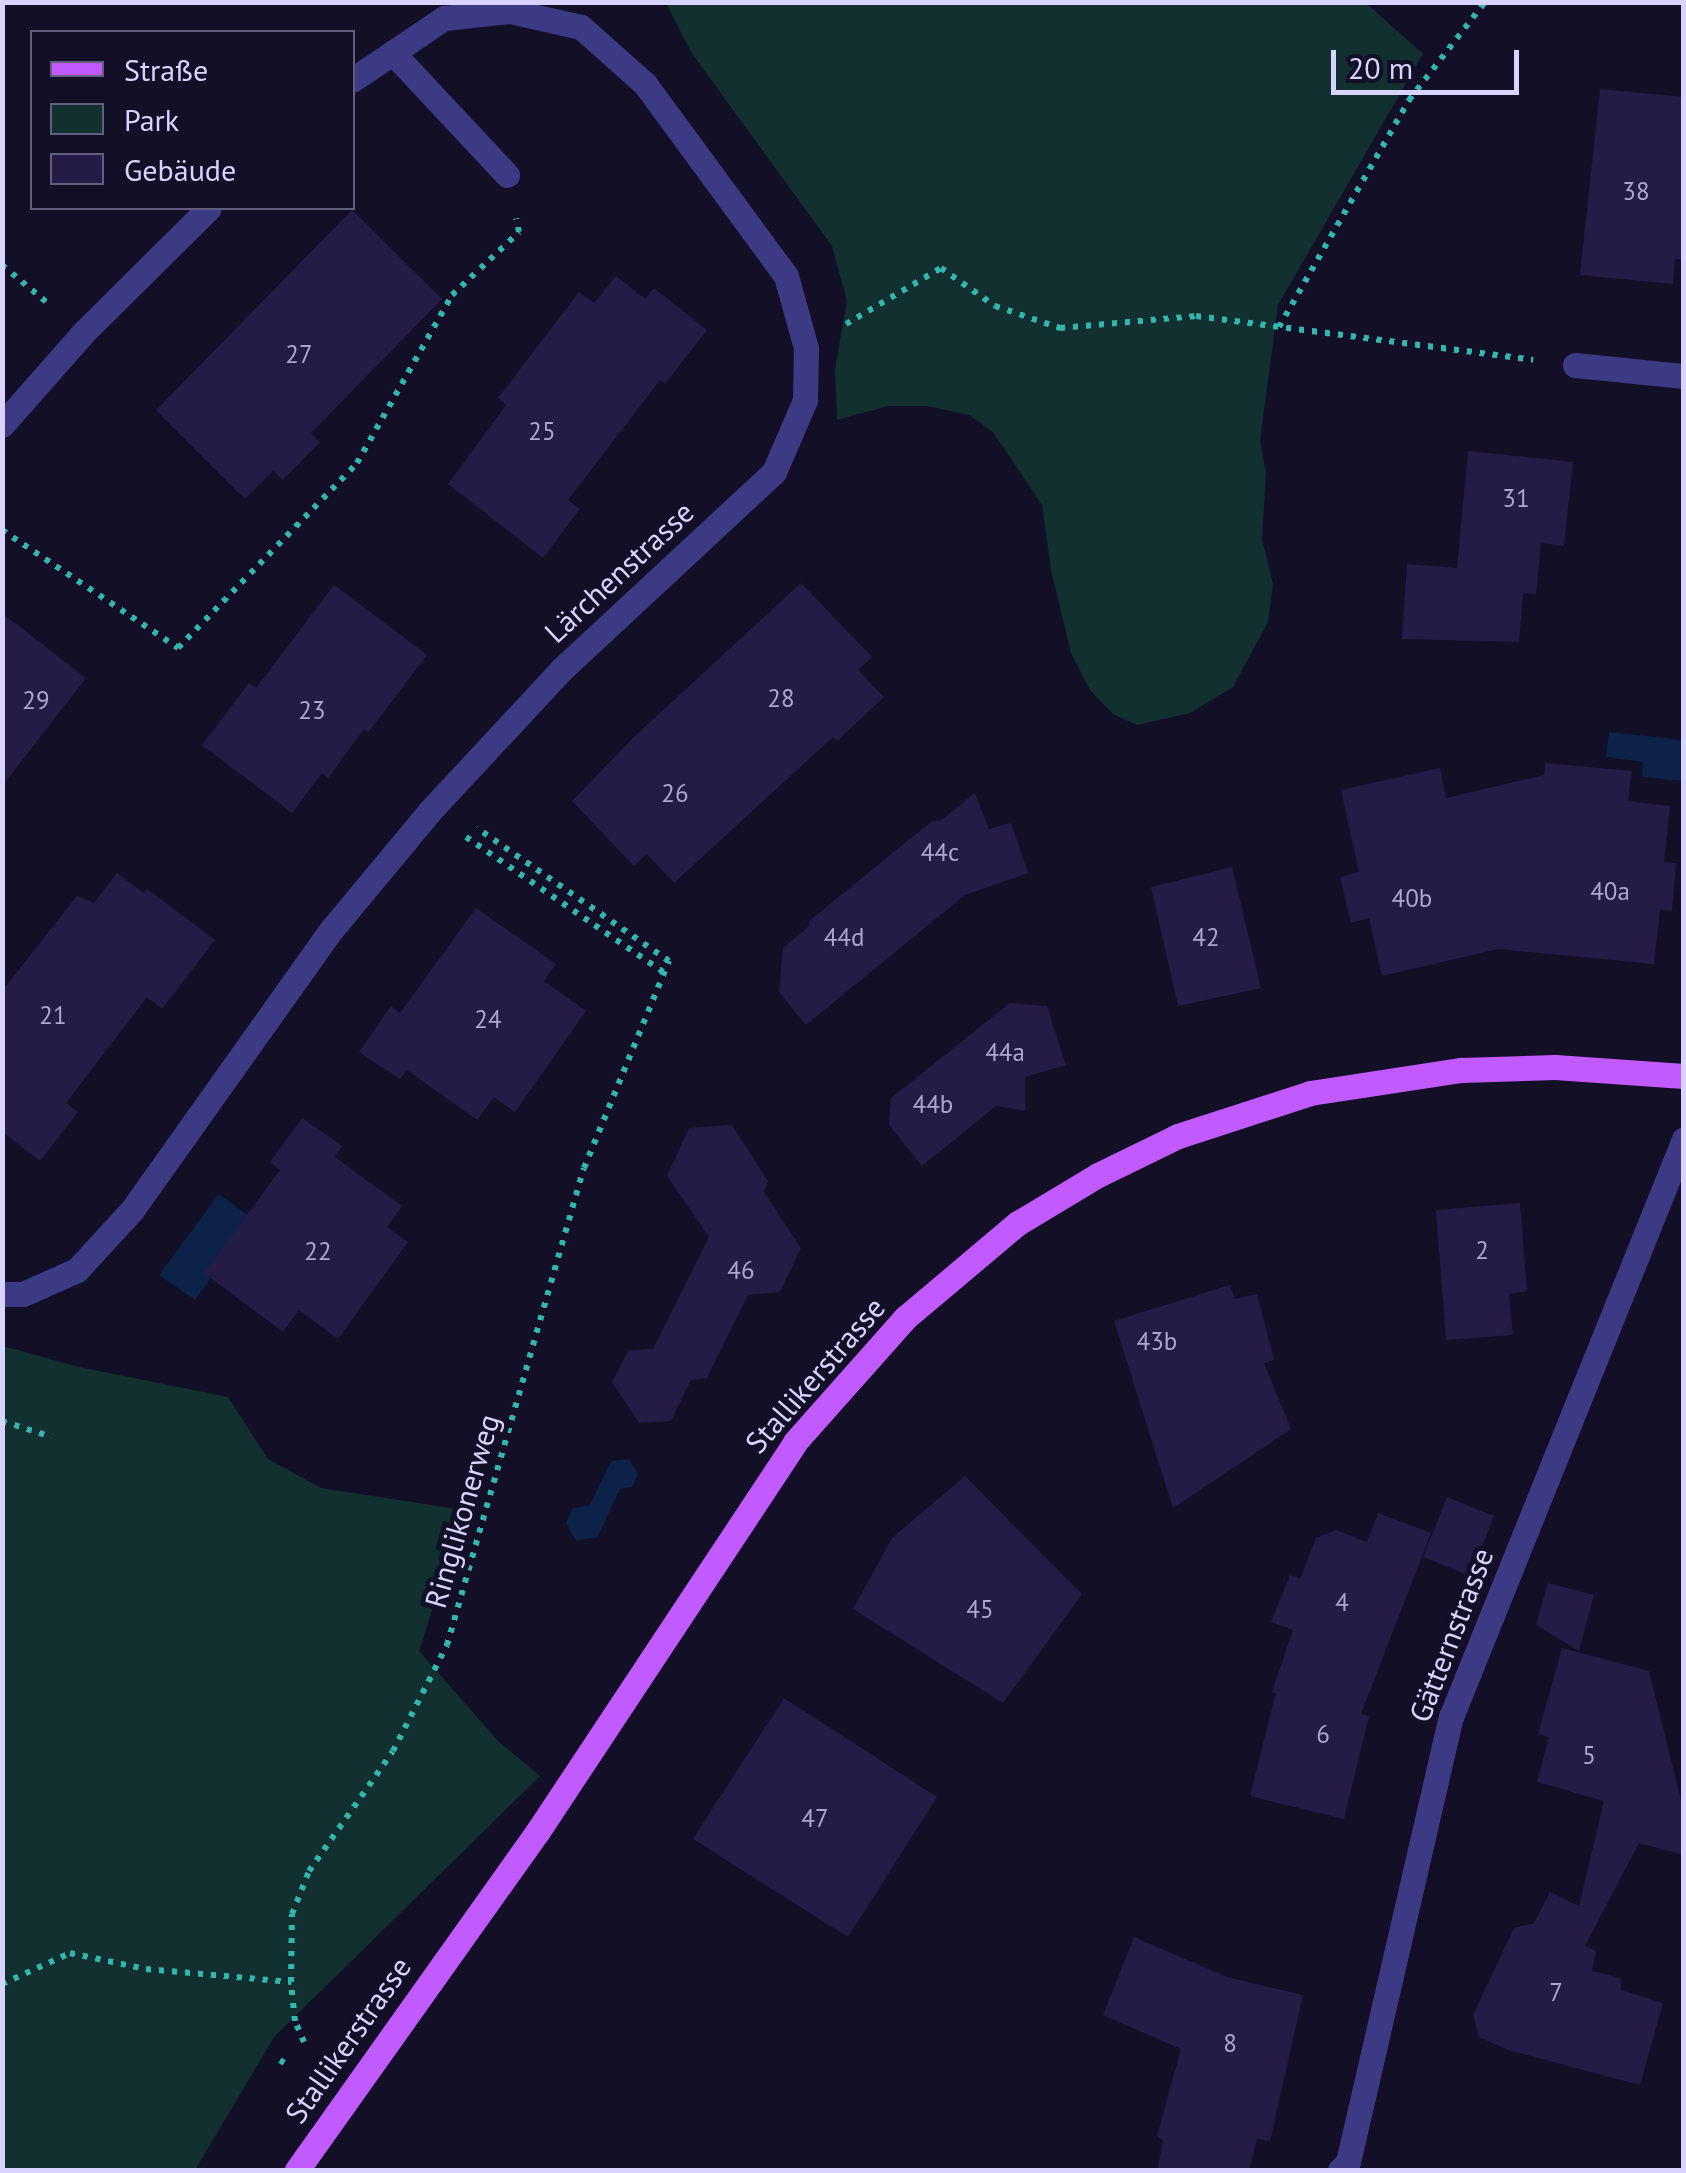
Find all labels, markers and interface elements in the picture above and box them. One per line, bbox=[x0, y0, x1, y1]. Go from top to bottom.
legend bbox=[30, 30, 355, 210]
scale bar bbox=[1336, 30, 1524, 92]
text: 20 m bbox=[1348, 48, 1413, 87]
text: Straße bbox=[124, 50, 208, 89]
text: Park bbox=[124, 100, 179, 139]
text: Gebäude bbox=[124, 150, 236, 189]
house number: 38 bbox=[1622, 176, 1650, 206]
house number: 27 bbox=[285, 339, 313, 369]
house number: 25 bbox=[528, 416, 556, 446]
house number: 31 bbox=[1502, 483, 1530, 513]
street label: Lärchenstrasse bbox=[537, 494, 701, 650]
house number: 28 bbox=[767, 683, 795, 713]
house number: 29 bbox=[22, 685, 50, 715]
house number: 23 bbox=[298, 695, 326, 725]
house number: 26 bbox=[661, 778, 689, 808]
house number: 44c bbox=[921, 837, 959, 867]
house number: 40a bbox=[1590, 876, 1630, 906]
house number: 40b bbox=[1392, 883, 1432, 913]
house number: 44d bbox=[824, 922, 864, 952]
house number: 42 bbox=[1192, 922, 1220, 952]
house number: 21 bbox=[39, 1000, 67, 1030]
house number: 24 bbox=[474, 1004, 502, 1034]
house number: 44a bbox=[985, 1037, 1025, 1067]
house number: 44b bbox=[913, 1089, 953, 1119]
house number: 2 bbox=[1475, 1235, 1489, 1265]
house number: 22 bbox=[304, 1236, 332, 1266]
house number: 46 bbox=[727, 1255, 755, 1285]
street label: Stallikerstrasse bbox=[738, 1290, 892, 1460]
house number: 43b bbox=[1137, 1326, 1177, 1356]
street label: Ringlikonerweg bbox=[417, 1410, 507, 1612]
street label: Gätternstrasse bbox=[1401, 1543, 1501, 1727]
house number: 4 bbox=[1335, 1587, 1349, 1617]
house number: 45 bbox=[966, 1594, 994, 1624]
house number: 6 bbox=[1316, 1719, 1330, 1749]
house number: 5 bbox=[1582, 1740, 1596, 1770]
house number: 47 bbox=[801, 1803, 829, 1833]
street label: Stallikerstrasse bbox=[278, 1950, 418, 2130]
house number: 7 bbox=[1549, 1977, 1563, 2007]
house number: 8 bbox=[1223, 2028, 1237, 2058]

